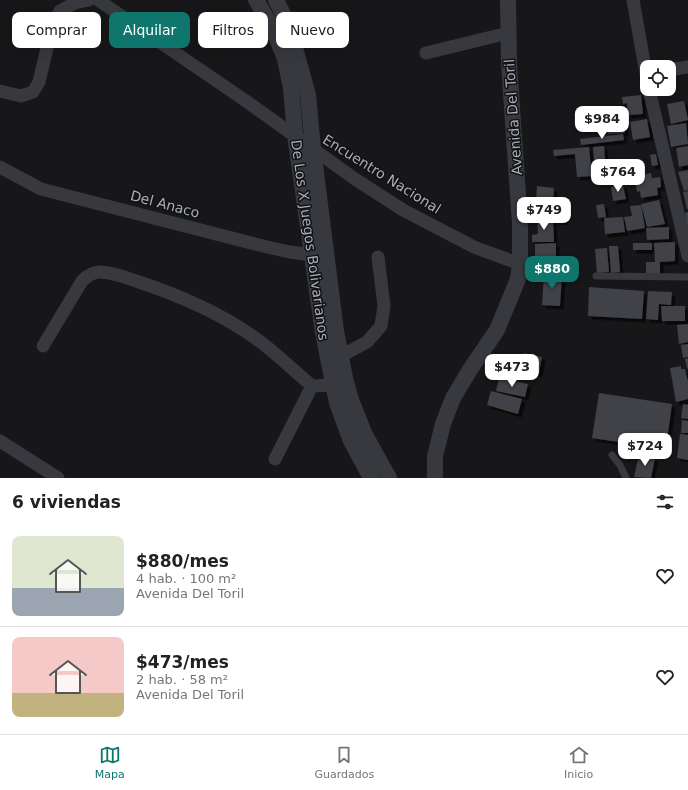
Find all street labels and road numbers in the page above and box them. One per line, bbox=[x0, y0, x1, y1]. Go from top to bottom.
street label: Avenida Del Toril bbox=[501, 58, 525, 176]
street label: Encuentro Nacional bbox=[320, 131, 444, 217]
street label: De Los X Juegos Bolivarianos bbox=[288, 139, 332, 341]
street label: Del Anaco bbox=[129, 187, 201, 221]

